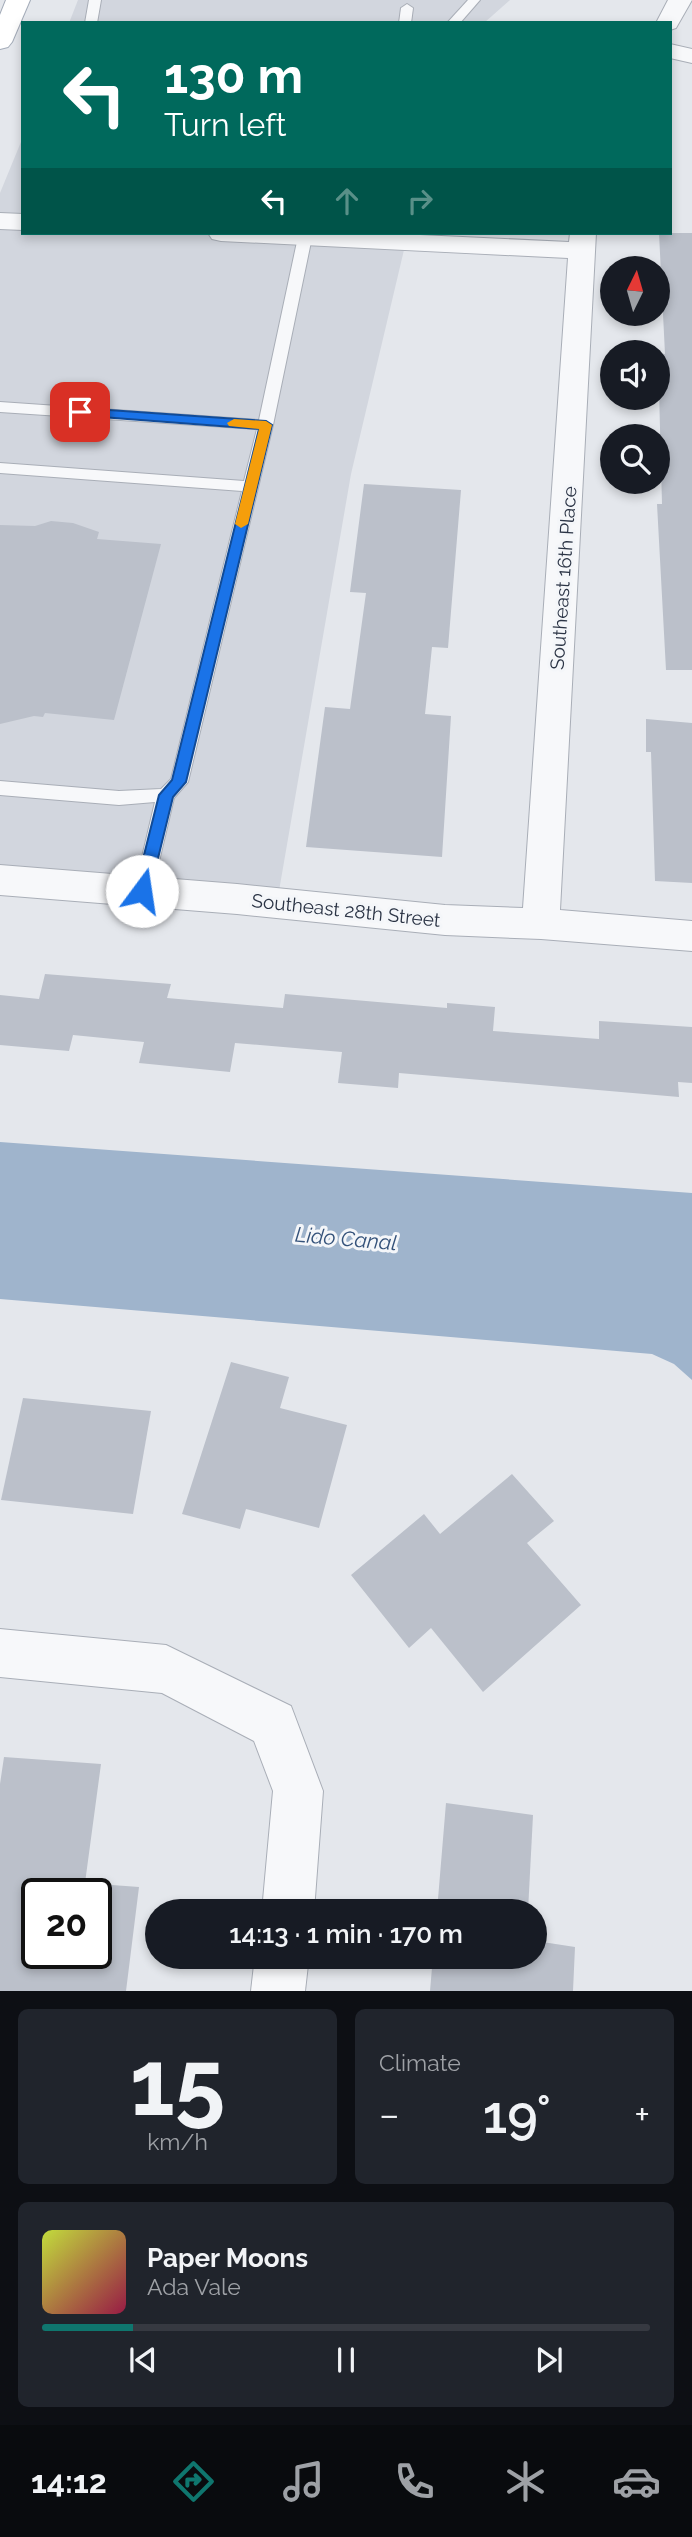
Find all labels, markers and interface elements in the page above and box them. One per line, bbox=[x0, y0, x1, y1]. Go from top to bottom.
text: 130 m bbox=[164, 47, 303, 104]
icon: left bbox=[49, 49, 140, 140]
text: Turn left bbox=[164, 106, 286, 143]
icon: left bbox=[255, 182, 293, 220]
icon: ahead bbox=[328, 182, 366, 220]
icon: right bbox=[401, 182, 439, 220]
north arrow bbox=[600, 256, 670, 326]
map controls bbox=[600, 256, 670, 494]
button: sound bbox=[600, 340, 670, 410]
pin bbox=[50, 382, 110, 442]
icon: arrive bbox=[61, 393, 99, 431]
button: search bbox=[600, 424, 670, 494]
street label: Southeast 16th Place bbox=[546, 485, 580, 671]
position arrow bbox=[105, 854, 179, 928]
street label: Southeast 28th Street bbox=[251, 889, 442, 931]
water label: Lido Canal bbox=[294, 1222, 398, 1255]
speed limit sign: 20 bbox=[21, 1878, 112, 1969]
text: 14:13 · 1 min · 170 m bbox=[229, 1919, 463, 1949]
text: 15 bbox=[130, 2029, 225, 2136]
text: Climate bbox=[379, 2049, 461, 2076]
text: 19° bbox=[483, 2084, 551, 2145]
text: − bbox=[379, 2092, 399, 2137]
text: + bbox=[634, 2092, 650, 2137]
text: km/h bbox=[147, 2128, 208, 2155]
text: Paper Moons bbox=[147, 2243, 308, 2273]
text: Ada Vale bbox=[147, 2273, 241, 2300]
icon: previous bbox=[124, 2341, 162, 2379]
icon: pause bbox=[327, 2341, 365, 2379]
icon: next bbox=[530, 2341, 568, 2379]
icon: directions bbox=[169, 2457, 218, 2506]
icon: music bbox=[279, 2457, 328, 2506]
icon: phone bbox=[390, 2457, 439, 2506]
icon: climate bbox=[501, 2457, 550, 2506]
icon: car bbox=[612, 2457, 661, 2506]
text: 14:12 bbox=[31, 2463, 107, 2500]

